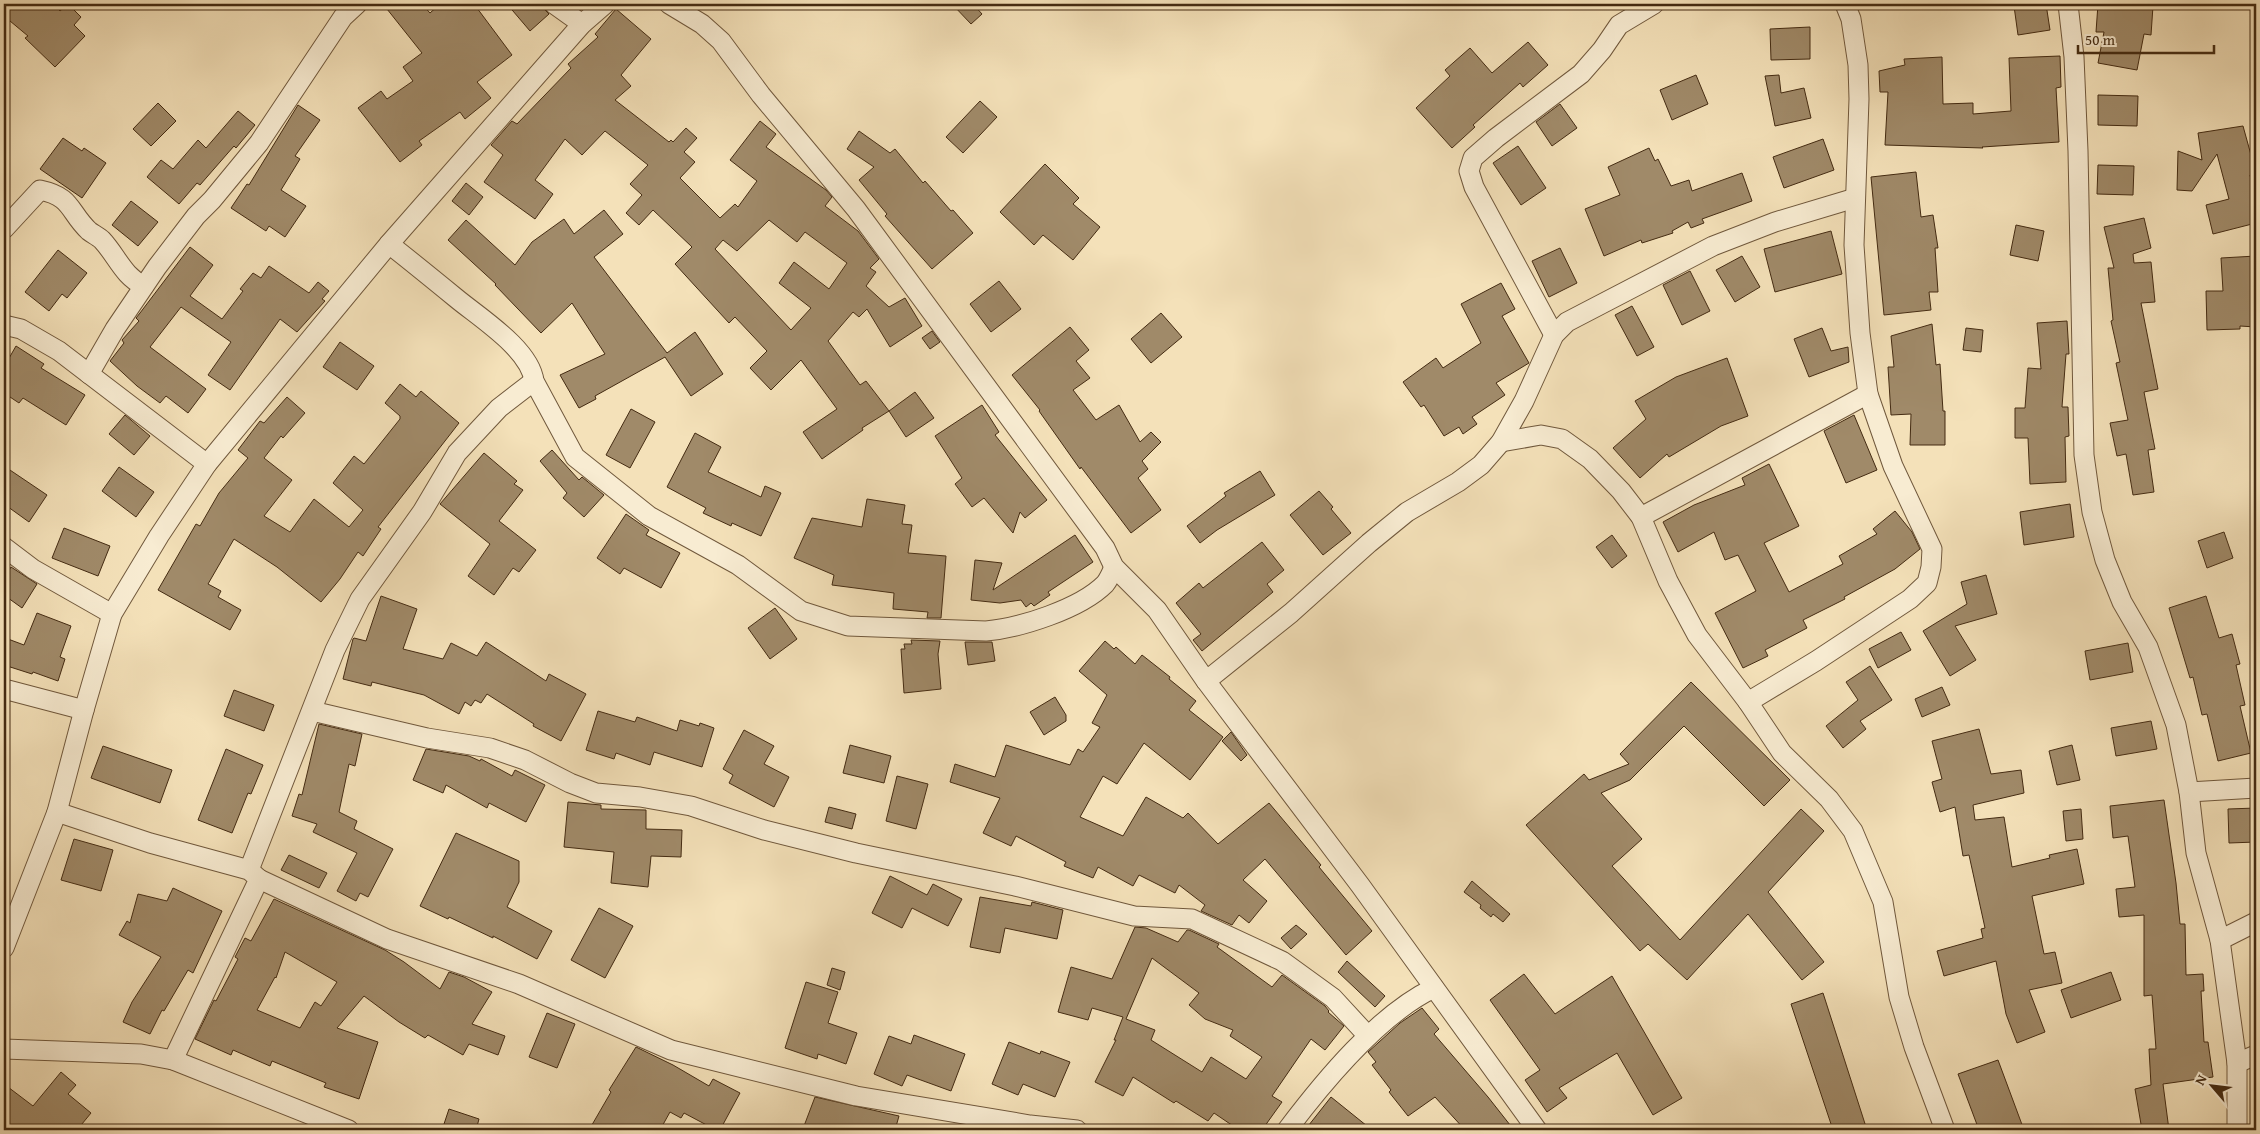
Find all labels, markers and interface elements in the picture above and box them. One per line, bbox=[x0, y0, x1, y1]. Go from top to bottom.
scale bar bbox=[2078, 22, 2214, 54]
text: 50 m bbox=[2085, 29, 2116, 50]
north arrow bbox=[2188, 1062, 2238, 1112]
text: N bbox=[2189, 1071, 2212, 1089]

